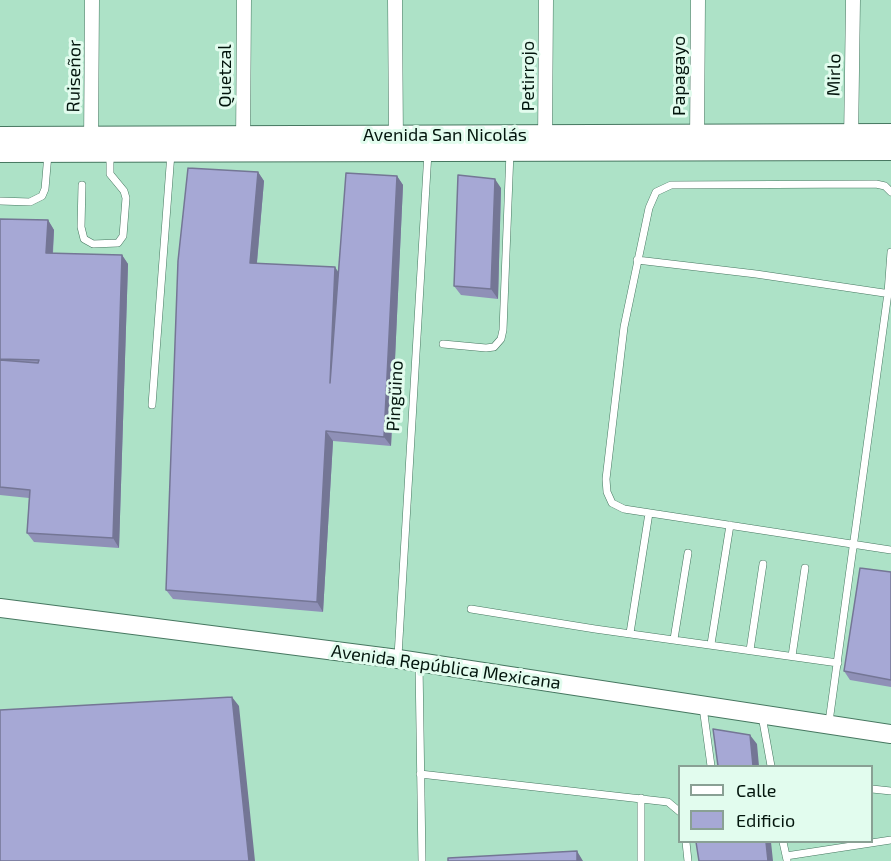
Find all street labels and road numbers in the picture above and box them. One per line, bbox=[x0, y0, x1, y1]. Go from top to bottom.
street label: Papagayo bbox=[668, 36, 690, 116]
street label: Ruiseñor bbox=[63, 40, 85, 112]
street label: Petirrojo bbox=[517, 41, 539, 111]
street label: Quetzal bbox=[214, 44, 236, 108]
street label: Mirlo bbox=[823, 53, 845, 97]
street label: Avenida San Nicolás bbox=[363, 124, 527, 146]
street label: Pingüino bbox=[382, 360, 408, 432]
street label: Avenida República Mexicana bbox=[330, 640, 562, 694]

